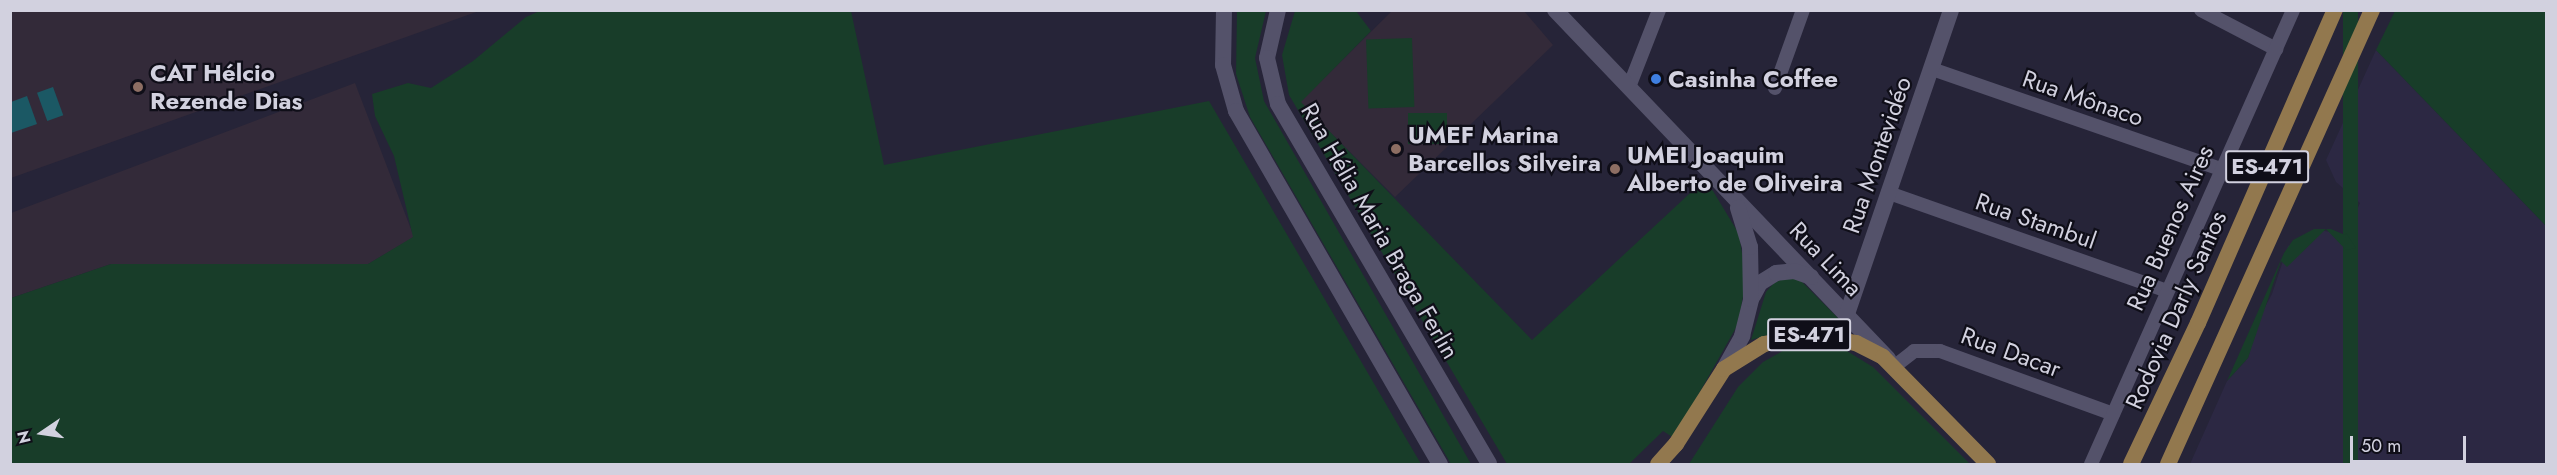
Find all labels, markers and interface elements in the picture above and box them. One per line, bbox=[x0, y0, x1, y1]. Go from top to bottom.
place label: CAT Hélcio Rezende Dias bbox=[150, 59, 302, 115]
street label: Rua Mônaco bbox=[2019, 64, 2147, 132]
place label: Casinha Coffee bbox=[1668, 65, 1838, 93]
marker: Casinha Coffee bbox=[1649, 72, 1663, 86]
street label: Rua Montevidéo bbox=[1837, 73, 1917, 237]
marker: CAT Hélcio Rezende Dias bbox=[131, 80, 145, 94]
street label: Rua Hélia Maria Braga Ferlin bbox=[1295, 98, 1465, 364]
place label: UMEF Marina Barcellos Silveira bbox=[1408, 121, 1601, 177]
place label: UMEI Joaquim Alberto de Oliveira bbox=[1627, 141, 1843, 197]
street label: Rua Buenos Aires bbox=[2121, 141, 2219, 315]
marker: UMEF Marina Barcellos Silveira bbox=[1389, 142, 1403, 156]
road number: ES-471 bbox=[2225, 148, 2309, 186]
marker: UMEI Joaquim Alberto de Oliveira bbox=[1608, 162, 1622, 176]
street label: Rua Stambul bbox=[1972, 187, 2100, 255]
street label: Rodovia Darly Santos bbox=[2119, 207, 2233, 413]
street label: Rua Lima bbox=[1784, 216, 1868, 302]
road number: ES-471 bbox=[1767, 316, 1851, 354]
street label: Rua Dacar bbox=[1957, 321, 2065, 383]
north arrow bbox=[12, 403, 72, 463]
scale bar bbox=[2353, 424, 2468, 462]
text: N bbox=[11, 428, 37, 446]
text: 50 m bbox=[2361, 433, 2401, 459]

